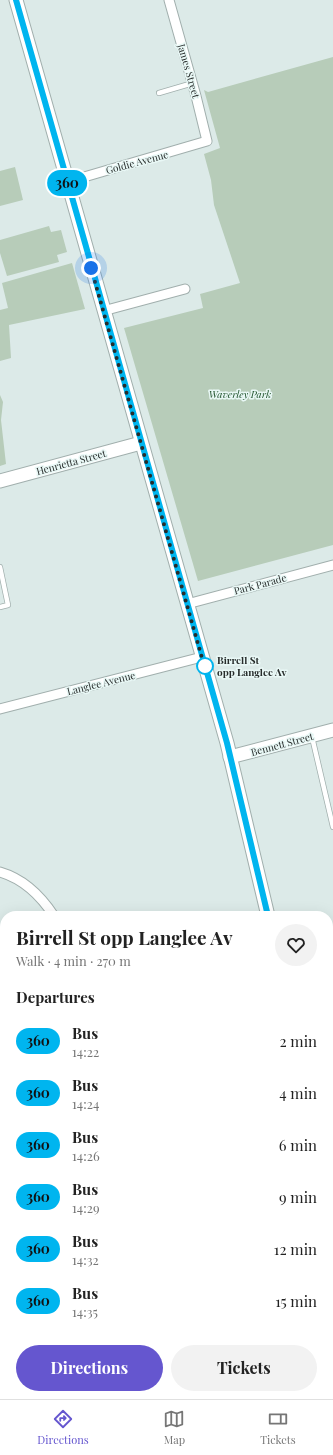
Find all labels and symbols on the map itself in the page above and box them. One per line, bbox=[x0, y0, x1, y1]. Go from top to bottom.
street label: James Street bbox=[174, 41, 204, 100]
street label: Goldie Avenue bbox=[104, 147, 170, 177]
line badge: 360 bbox=[44, 170, 90, 196]
your location bbox=[81, 258, 101, 278]
park label: Waverley Park bbox=[209, 387, 271, 401]
street label: Henrietta Street bbox=[35, 446, 108, 478]
street label: Park Parade bbox=[232, 570, 288, 598]
place label: Birrell St opp Langlee Av bbox=[217, 653, 288, 679]
marker: Birrell St opp Langlee Av bbox=[196, 657, 214, 675]
street label: Langlee Avenue bbox=[65, 668, 137, 698]
street label: Bennett Street bbox=[249, 729, 315, 759]

